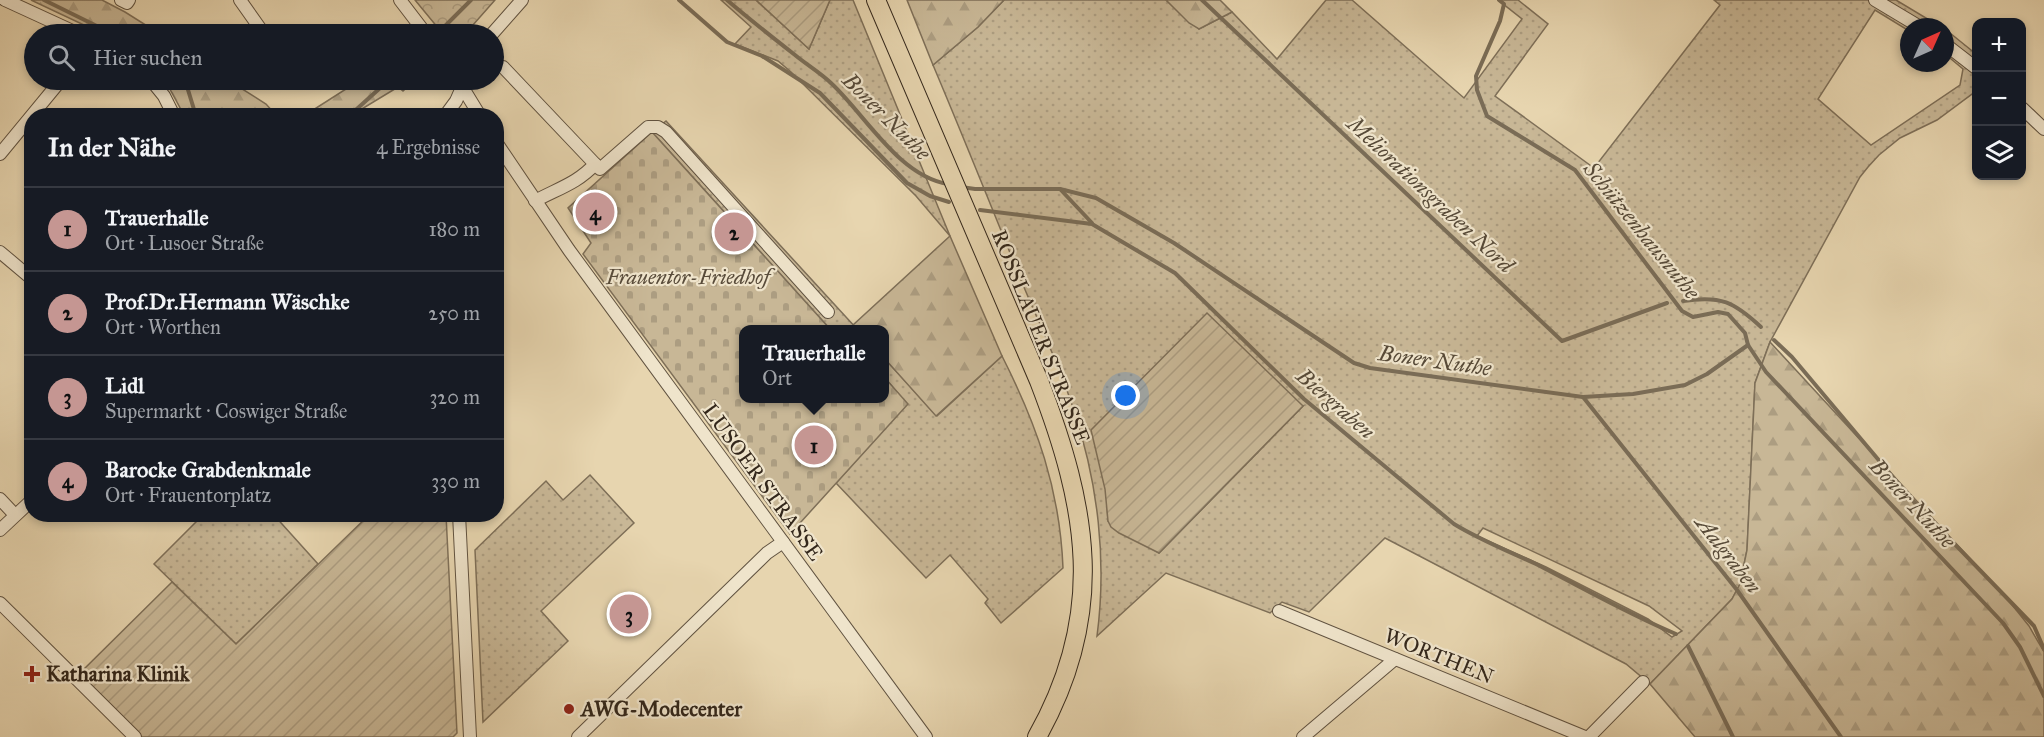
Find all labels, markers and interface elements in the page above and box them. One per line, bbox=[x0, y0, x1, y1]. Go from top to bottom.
north arrow bbox=[1900, 18, 1954, 72]
map controls bbox=[1972, 18, 2026, 180]
button: + bbox=[1972, 18, 2026, 72]
search box bbox=[24, 24, 504, 90]
icon: search bbox=[45, 41, 78, 74]
text: Hier suchen bbox=[93, 44, 202, 71]
water label: Boner Nuthe bbox=[836, 66, 937, 166]
button: − bbox=[1972, 72, 2026, 126]
water label: Meliorationsgraben Nord bbox=[1341, 109, 1520, 279]
button: layers bbox=[1972, 126, 2026, 180]
text: In der Nähe bbox=[48, 131, 176, 163]
text: 4 Ergebnisse bbox=[376, 135, 480, 159]
water label: Schützenhausnuthe bbox=[1577, 155, 1706, 305]
pin: 4 bbox=[576, 190, 614, 234]
text: Trauerhalle bbox=[105, 204, 209, 231]
pin: 2 bbox=[714, 210, 754, 254]
text: 1 bbox=[64, 217, 71, 241]
text: 180 m bbox=[429, 217, 480, 241]
street label: ROSSLAUER STRASSE bbox=[986, 226, 1096, 448]
text: Ort · Lusoer Straße bbox=[105, 231, 264, 255]
park label: Frauentor-Friedhof bbox=[605, 264, 776, 290]
text: Prof.Dr.Hermann Wäschke bbox=[105, 288, 350, 315]
text: 2 bbox=[63, 301, 72, 325]
text: 250 m bbox=[428, 301, 480, 325]
text: Ort · Worthen bbox=[105, 315, 221, 339]
popup bbox=[739, 325, 889, 403]
text: Trauerhalle bbox=[762, 339, 866, 366]
water label: Boner Nuthe bbox=[1376, 339, 1494, 382]
water label: Biergraben bbox=[1290, 361, 1381, 445]
text: Ort bbox=[762, 366, 792, 390]
text: Lidl bbox=[105, 372, 144, 399]
your location bbox=[1111, 381, 1140, 410]
text: 3 bbox=[64, 385, 72, 409]
text: 320 m bbox=[429, 385, 480, 409]
street label: LUSOER STRASSE bbox=[697, 398, 829, 566]
text: Supermarkt · Coswiger Straße bbox=[105, 399, 347, 423]
pin: 1 bbox=[794, 422, 834, 468]
water label: Boner Nuthe bbox=[1863, 452, 1962, 555]
text: Barocke Grabdenkmale bbox=[105, 456, 311, 483]
text: 4 bbox=[62, 469, 73, 493]
text: 330 m bbox=[431, 469, 480, 493]
text: Ort · Frauentorplatz bbox=[105, 483, 271, 507]
water label: Aalgraben bbox=[1689, 508, 1768, 599]
pin: 3 bbox=[610, 592, 648, 636]
street label: WORTHEN bbox=[1381, 622, 1498, 690]
place label: Katharina Klinik bbox=[46, 661, 191, 687]
marker: Katharina Klinik bbox=[23, 665, 41, 683]
place label: AWG-Modecenter bbox=[579, 696, 743, 722]
marker: AWG-Modecenter bbox=[562, 702, 576, 716]

